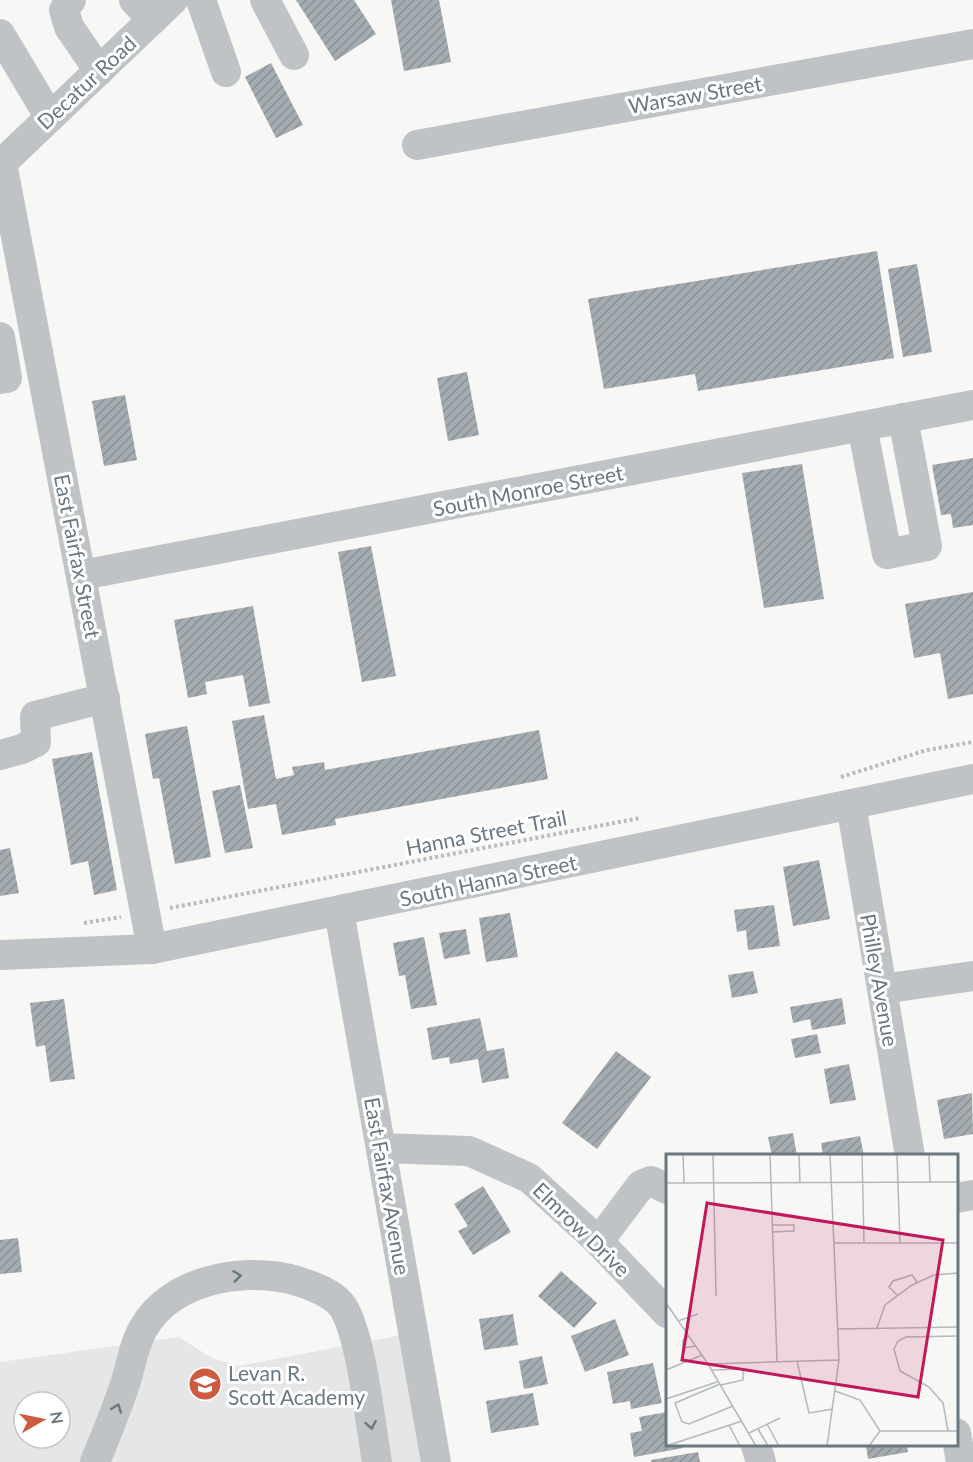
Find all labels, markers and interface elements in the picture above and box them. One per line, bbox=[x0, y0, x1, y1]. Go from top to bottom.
street label: Decatur Road bbox=[32, 30, 140, 134]
street label: Warsaw Street bbox=[626, 70, 764, 118]
street label: South Monroe Street bbox=[431, 459, 626, 521]
street label: East Fairfax Street bbox=[50, 472, 106, 641]
street label: Hanna Street Trail bbox=[403, 804, 569, 860]
street label: South Hanna Street bbox=[397, 849, 579, 911]
street label: Philley Avenue bbox=[856, 912, 904, 1048]
street label: East Fairfax Avenue bbox=[360, 1095, 416, 1277]
inset map bbox=[666, 1154, 958, 1447]
street label: Elmrow Drive bbox=[528, 1177, 636, 1281]
one-way arrow bbox=[233, 1270, 242, 1283]
place label: Levan R. Scott Academy bbox=[228, 1360, 365, 1409]
school or university icon: Levan R. Scott Academy bbox=[187, 1366, 223, 1402]
north arrow bbox=[12, 1390, 72, 1450]
one-way arrow bbox=[109, 1403, 122, 1414]
text: N bbox=[47, 1410, 68, 1425]
one-way arrow bbox=[364, 1421, 376, 1430]

